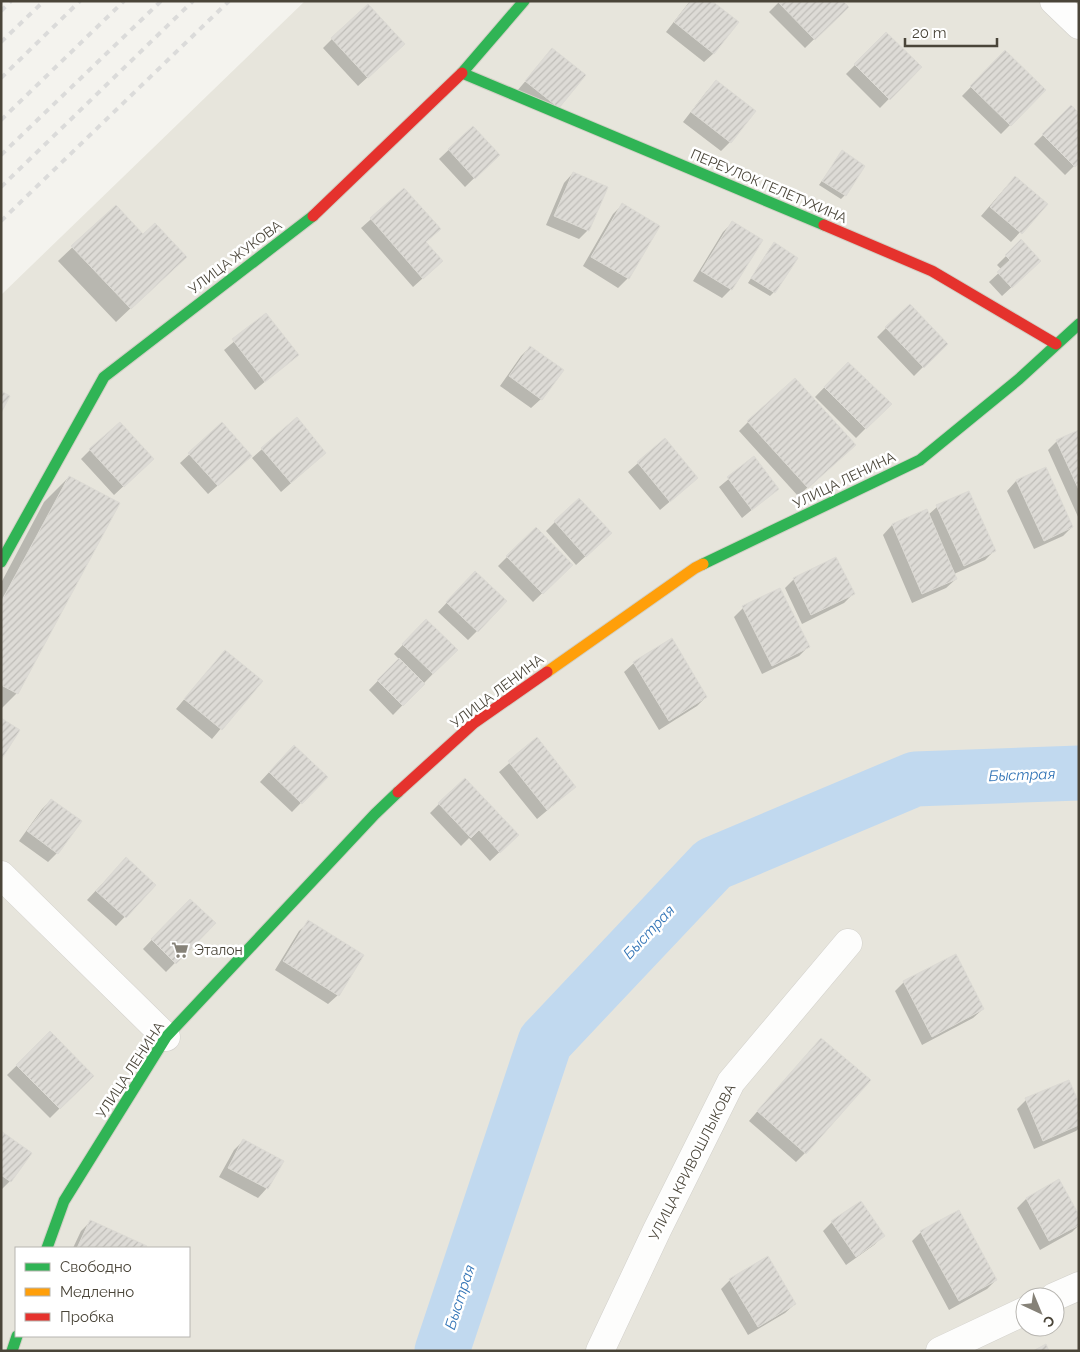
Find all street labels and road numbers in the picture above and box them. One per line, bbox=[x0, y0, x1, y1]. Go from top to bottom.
street label: ПЕРЕУЛОК ГЕЛЕТУХИНА bbox=[688, 146, 850, 226]
street label: УЛИЦА ЖУКОВА bbox=[185, 217, 285, 297]
street label: УЛИЦА ЛЕНИНА bbox=[790, 448, 898, 512]
street label: УЛИЦА ЛЕНИНА bbox=[448, 651, 547, 731]
street label: УЛИЦА ЛЕНИНА bbox=[93, 1018, 167, 1121]
street label: УЛИЦА КРИВОШЛЫКОВА bbox=[646, 1081, 739, 1243]

